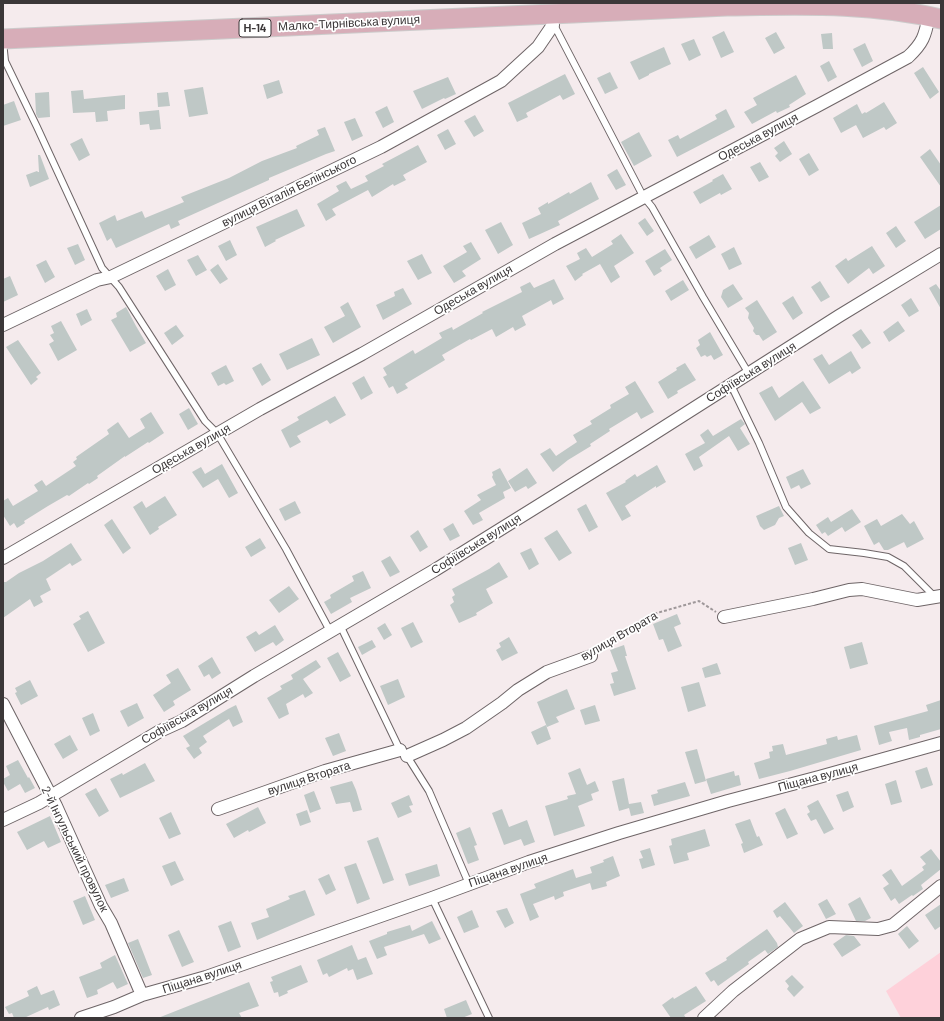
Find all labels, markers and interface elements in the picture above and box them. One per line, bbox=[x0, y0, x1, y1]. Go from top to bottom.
street label: Малко-Тирнівська вулиця bbox=[278, 12, 420, 34]
road number: Н-14 bbox=[239, 19, 271, 37]
street label: Одеська вулиця bbox=[716, 110, 800, 164]
street label: вулиця Віталія Белінського bbox=[219, 152, 359, 230]
street label: Одеська вулиця bbox=[431, 262, 515, 318]
street label: Софіївська вулиця bbox=[703, 339, 799, 405]
street label: Одеська вулиця bbox=[149, 421, 233, 477]
street label: Софіївська вулиця bbox=[428, 511, 524, 577]
street label: вулиця Втората bbox=[578, 608, 660, 664]
street label: Софіївська вулиця bbox=[139, 683, 235, 747]
street label: вулиця Втората bbox=[266, 758, 352, 798]
street label: Піщана вулиця bbox=[776, 759, 860, 795]
street label: 2-й Інгульський провулок bbox=[38, 784, 112, 914]
street label: Піщана вулиця bbox=[467, 850, 549, 890]
street label: Піщана вулиця bbox=[161, 957, 243, 997]

